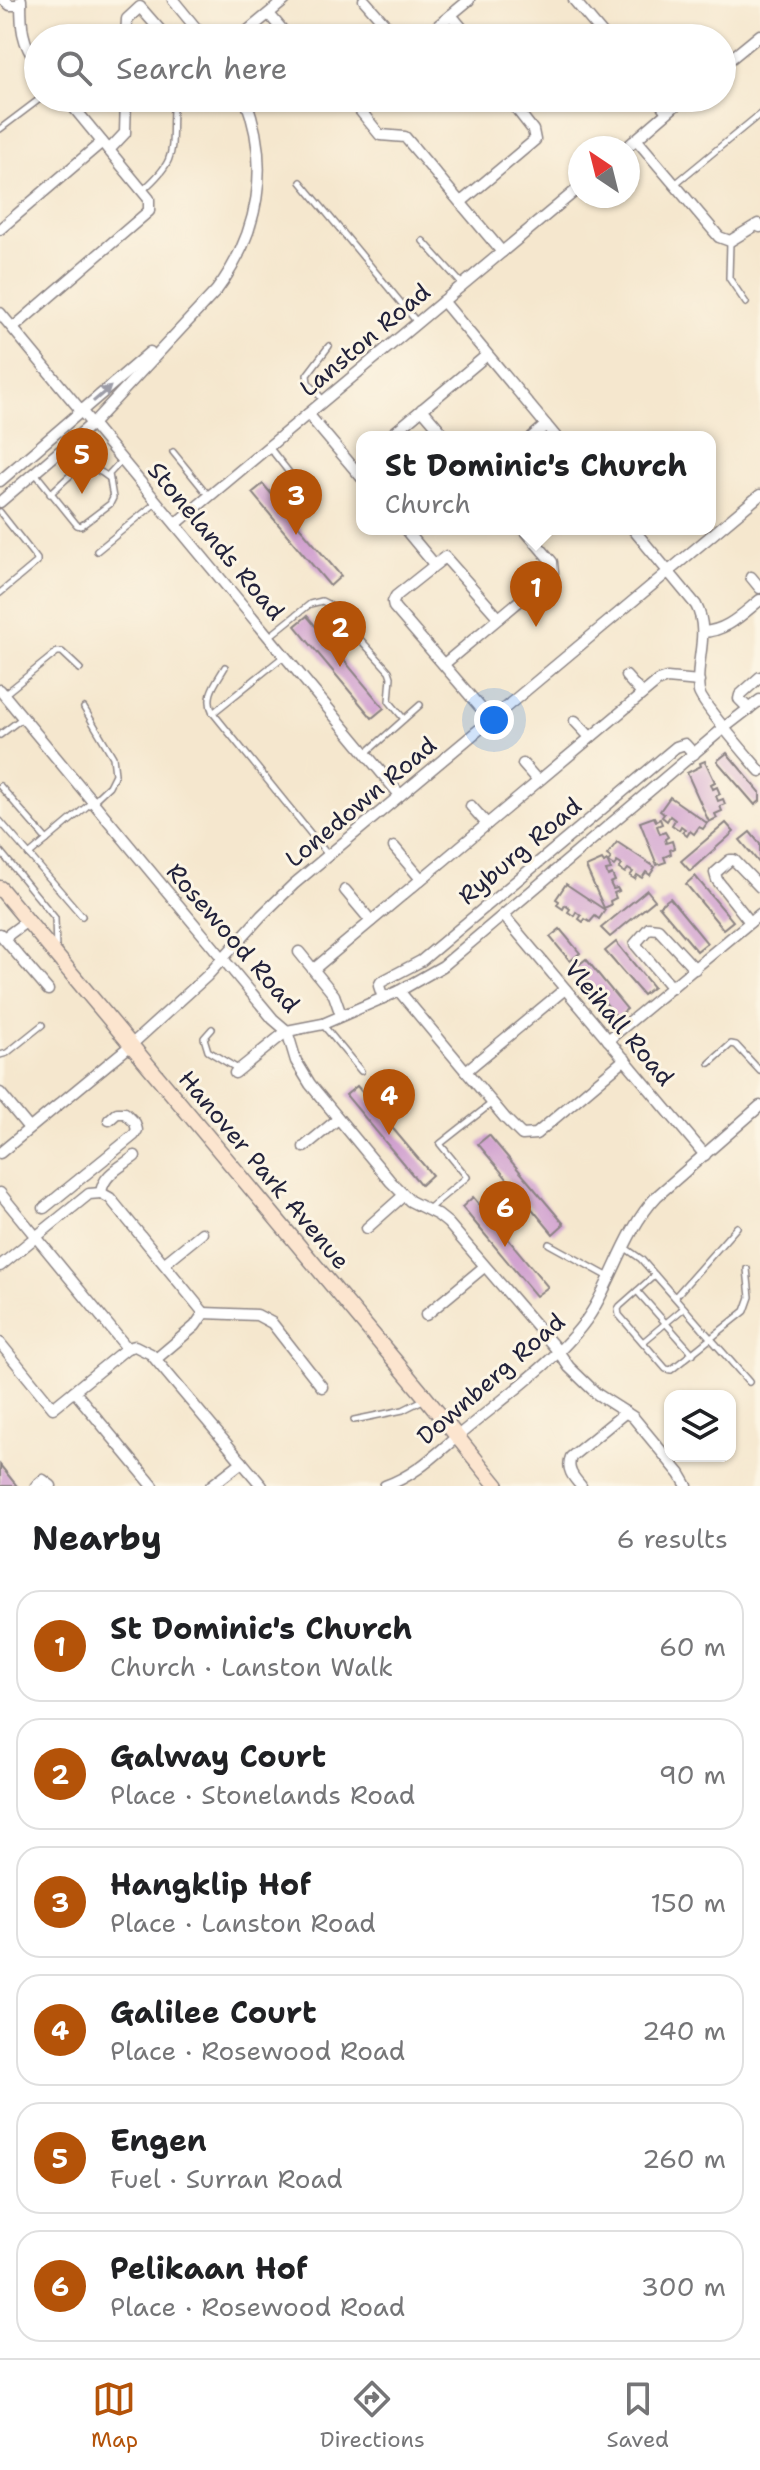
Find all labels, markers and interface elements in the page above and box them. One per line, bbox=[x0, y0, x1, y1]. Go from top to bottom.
search box bbox=[24, 24, 736, 112]
icon: search bbox=[52, 46, 96, 90]
text: Search here bbox=[116, 48, 287, 89]
north arrow bbox=[568, 136, 640, 208]
street label: Lanston Road bbox=[293, 276, 437, 404]
one-way arrow bbox=[91, 386, 111, 403]
pin: 5 bbox=[56, 428, 108, 494]
popup bbox=[356, 431, 716, 535]
text: St Dominic's Church bbox=[385, 445, 687, 486]
street label: Stonelands Road bbox=[140, 455, 292, 627]
pin: 3 bbox=[270, 469, 322, 535]
text: Church bbox=[385, 486, 471, 521]
pin: 1 bbox=[510, 561, 562, 627]
pin: 2 bbox=[314, 601, 366, 667]
your location bbox=[474, 700, 514, 740]
street label: Lonedown Road bbox=[279, 729, 443, 875]
street label: Ryburg Road bbox=[452, 790, 588, 912]
street label: Rosewood Road bbox=[159, 856, 307, 1020]
street label: Vleihall Road bbox=[557, 953, 681, 1093]
street label: Hanover Park Avenue bbox=[171, 1064, 357, 1276]
pin: 4 bbox=[363, 1069, 415, 1135]
pin: 6 bbox=[479, 1181, 531, 1247]
street label: Downberg Road bbox=[410, 1306, 572, 1452]
map controls bbox=[664, 1390, 736, 1462]
button: layers bbox=[664, 1390, 736, 1462]
text: Nearby bbox=[32, 1515, 162, 1561]
text: 6 results bbox=[616, 1521, 728, 1556]
text: St Dominic's Church bbox=[110, 1608, 412, 1649]
text: 1 bbox=[54, 1629, 66, 1664]
text: 60 m bbox=[659, 1629, 726, 1664]
text: Church · Lanston Walk bbox=[110, 1649, 393, 1684]
text: Galway Court bbox=[110, 1736, 326, 1777]
text: 2 bbox=[51, 1757, 69, 1792]
text: 90 m bbox=[659, 1757, 726, 1792]
text: Place · Stonelands Road bbox=[110, 1777, 415, 1812]
text: Hangklip Hof bbox=[110, 1864, 311, 1905]
text: 3 bbox=[51, 1885, 69, 1920]
text: 150 m bbox=[650, 1885, 726, 1920]
text: Place · Lanston Road bbox=[110, 1905, 376, 1940]
text: Galilee Court bbox=[110, 1992, 317, 2033]
text: 4 bbox=[51, 2013, 69, 2048]
text: 240 m bbox=[642, 2013, 726, 2048]
text: Place · Rosewood Road bbox=[110, 2033, 405, 2068]
text: Engen bbox=[110, 2120, 207, 2161]
text: 5 bbox=[52, 2141, 68, 2176]
text: 260 m bbox=[642, 2141, 726, 2176]
text: Fuel · Surran Road bbox=[110, 2161, 343, 2196]
text: Pelikaan Hof bbox=[110, 2248, 308, 2289]
text: 6 bbox=[51, 2269, 69, 2304]
text: 300 m bbox=[641, 2269, 726, 2304]
text: Place · Rosewood Road bbox=[110, 2289, 405, 2324]
tab: Map bbox=[91, 2377, 138, 2454]
tab: Directions bbox=[320, 2377, 425, 2454]
tab: Saved bbox=[607, 2377, 669, 2454]

